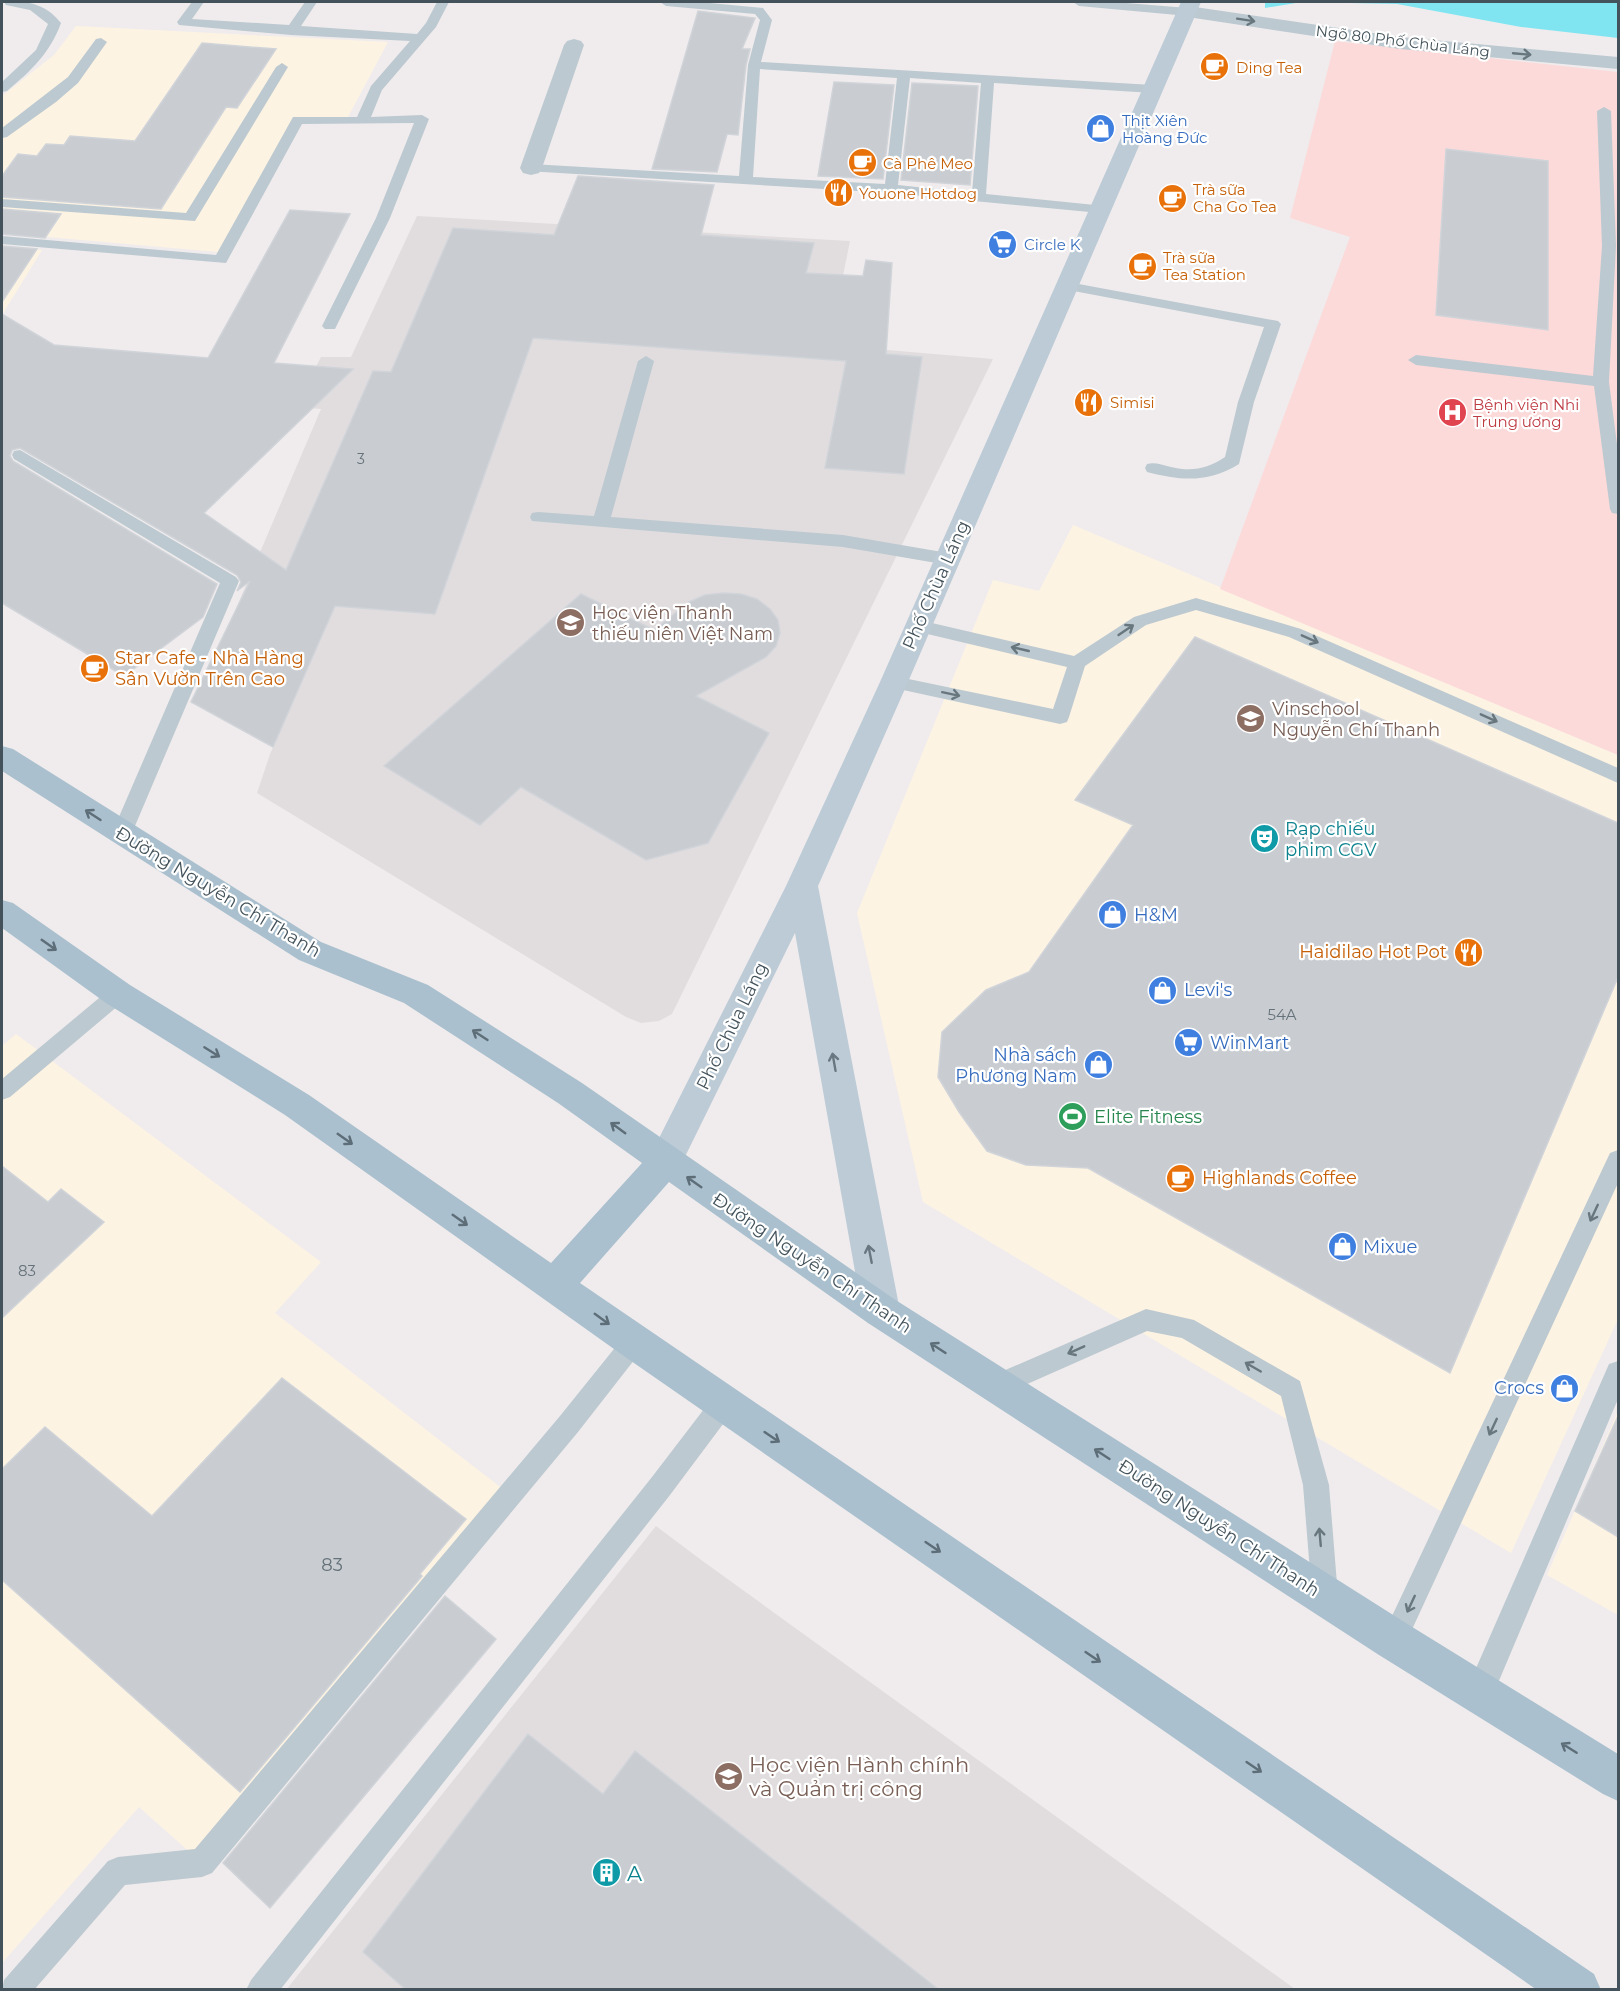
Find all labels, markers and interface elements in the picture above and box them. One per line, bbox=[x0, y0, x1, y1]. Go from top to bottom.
one-way arrow bbox=[1235, 15, 1255, 26]
street label: Ngõ 80 Phố Chùa Láng bbox=[1315, 21, 1491, 61]
one-way arrow bbox=[1512, 49, 1532, 60]
cafe icon: Ding Tea bbox=[1199, 51, 1231, 83]
place label: Ding Tea bbox=[1236, 58, 1302, 77]
place label: Thịt Xiên Hoàng Đức bbox=[1122, 111, 1208, 147]
shop icon: Thịt Xiên Hoàng Đức bbox=[1085, 113, 1117, 145]
cafe icon: Cà Phê Meo bbox=[846, 147, 878, 179]
place label: Cà Phê Meo bbox=[883, 154, 973, 173]
restaurant icon: Youone Hotdog bbox=[822, 177, 854, 209]
place label: Trà sữa Cha Go Tea bbox=[1193, 180, 1277, 216]
cafe icon: Trà sữa Cha Go Tea bbox=[1156, 182, 1188, 214]
place label: Youone Hotdog bbox=[859, 184, 977, 203]
supermarket icon: Circle K bbox=[987, 228, 1019, 260]
place label: Circle K bbox=[1024, 235, 1081, 254]
place label: Trà sữa Tea Station bbox=[1163, 248, 1246, 284]
cafe icon: Trà sữa Tea Station bbox=[1126, 250, 1158, 282]
restaurant icon: Simisi bbox=[1073, 386, 1105, 418]
place label: Simisi bbox=[1110, 393, 1155, 412]
place label: Bệnh viện Nhi Trung ương bbox=[1473, 395, 1579, 431]
hospital icon: Bệnh viện Nhi Trung ương bbox=[1436, 397, 1468, 429]
house number: 3 bbox=[357, 450, 365, 468]
street label: Phố Chùa Láng bbox=[898, 517, 974, 653]
place label: Học viện Thanh thiếu niên Việt Nam bbox=[592, 602, 773, 645]
school or university icon: Học viện Thanh thiếu niên Việt Nam bbox=[555, 607, 587, 639]
one-way arrow bbox=[1117, 624, 1134, 636]
one-way arrow bbox=[1301, 634, 1319, 646]
one-way arrow bbox=[1011, 643, 1030, 655]
place label: Star Cafe - Nhà Hàng Sân Vườn Trên Cao bbox=[115, 647, 304, 690]
cafe icon: Star Cafe - Nhà Hàng Sân Vườn Trên Cao bbox=[78, 652, 110, 684]
one-way arrow bbox=[941, 689, 961, 700]
place label: Vinschool Nguyễn Chí Thanh bbox=[1272, 698, 1440, 741]
school or university icon: Vinschool Nguyễn Chí Thanh bbox=[1235, 703, 1267, 735]
one-way arrow bbox=[1479, 713, 1497, 725]
one-way arrow bbox=[85, 808, 102, 820]
place label: Rạp chiếu phim CGV bbox=[1285, 818, 1377, 861]
street label: Đường Nguyễn Chí Thanh bbox=[111, 822, 325, 962]
theatre icon: Rạp chiếu phim CGV bbox=[1248, 823, 1280, 855]
shop icon: H&M bbox=[1097, 899, 1129, 931]
place label: H&M bbox=[1134, 904, 1178, 926]
restaurant icon: Haidilao Hot Pot bbox=[1452, 936, 1484, 968]
one-way arrow bbox=[41, 939, 57, 952]
place label: Haidilao Hot Pot bbox=[1299, 941, 1447, 963]
street label: Phố Chùa Láng bbox=[692, 959, 772, 1093]
shop icon: Levi's bbox=[1147, 974, 1179, 1006]
place label: Levi's bbox=[1184, 979, 1232, 1001]
house number: 54A bbox=[1267, 1005, 1297, 1024]
supermarket icon: WinMart bbox=[1173, 1027, 1205, 1059]
one-way arrow bbox=[472, 1029, 489, 1041]
place label: WinMart bbox=[1210, 1032, 1289, 1054]
place label: Nhà sách Phương Nam bbox=[955, 1044, 1077, 1087]
one-way arrow bbox=[203, 1047, 220, 1059]
shop icon: Nhà sách Phương Nam bbox=[1082, 1049, 1114, 1081]
one-way arrow bbox=[828, 1053, 839, 1073]
sports icon: Elite Fitness bbox=[1057, 1101, 1089, 1133]
place label: Elite Fitness bbox=[1094, 1106, 1202, 1128]
one-way arrow bbox=[610, 1122, 626, 1134]
one-way arrow bbox=[337, 1133, 353, 1145]
cafe icon: Highlands Coffee bbox=[1165, 1162, 1197, 1194]
place label: Highlands Coffee bbox=[1202, 1167, 1357, 1189]
one-way arrow bbox=[687, 1176, 703, 1188]
street label: Đường Nguyễn Chí Thanh bbox=[708, 1188, 916, 1338]
one-way arrow bbox=[1587, 1203, 1599, 1221]
one-way arrow bbox=[452, 1214, 468, 1226]
shop icon: Mixue bbox=[1326, 1231, 1358, 1263]
place label: Mixue bbox=[1363, 1236, 1418, 1258]
one-way arrow bbox=[864, 1245, 875, 1264]
house number: 83 bbox=[18, 1261, 36, 1280]
one-way arrow bbox=[594, 1313, 610, 1326]
one-way arrow bbox=[930, 1342, 947, 1354]
one-way arrow bbox=[1067, 1345, 1085, 1356]
one-way arrow bbox=[1245, 1361, 1262, 1373]
shop icon: Crocs bbox=[1549, 1372, 1581, 1404]
place label: Crocs bbox=[1494, 1377, 1544, 1399]
one-way arrow bbox=[1487, 1418, 1499, 1436]
one-way arrow bbox=[763, 1431, 779, 1443]
one-way arrow bbox=[1094, 1447, 1111, 1459]
street label: Đường Nguyễn Chí Thanh bbox=[1114, 1455, 1324, 1601]
one-way arrow bbox=[1314, 1528, 1325, 1548]
one-way arrow bbox=[924, 1541, 940, 1553]
house number: 83 bbox=[321, 1554, 343, 1576]
one-way arrow bbox=[1404, 1595, 1415, 1613]
one-way arrow bbox=[1085, 1651, 1101, 1663]
one-way arrow bbox=[1561, 1741, 1578, 1753]
place label: Học viện Hành chính và Quản trị công bbox=[749, 1752, 969, 1801]
school or university icon: Học viện Hành chính và Quản trị công bbox=[712, 1760, 744, 1792]
one-way arrow bbox=[1246, 1761, 1262, 1773]
building icon: A bbox=[590, 1857, 622, 1889]
place label: A bbox=[627, 1861, 643, 1886]

